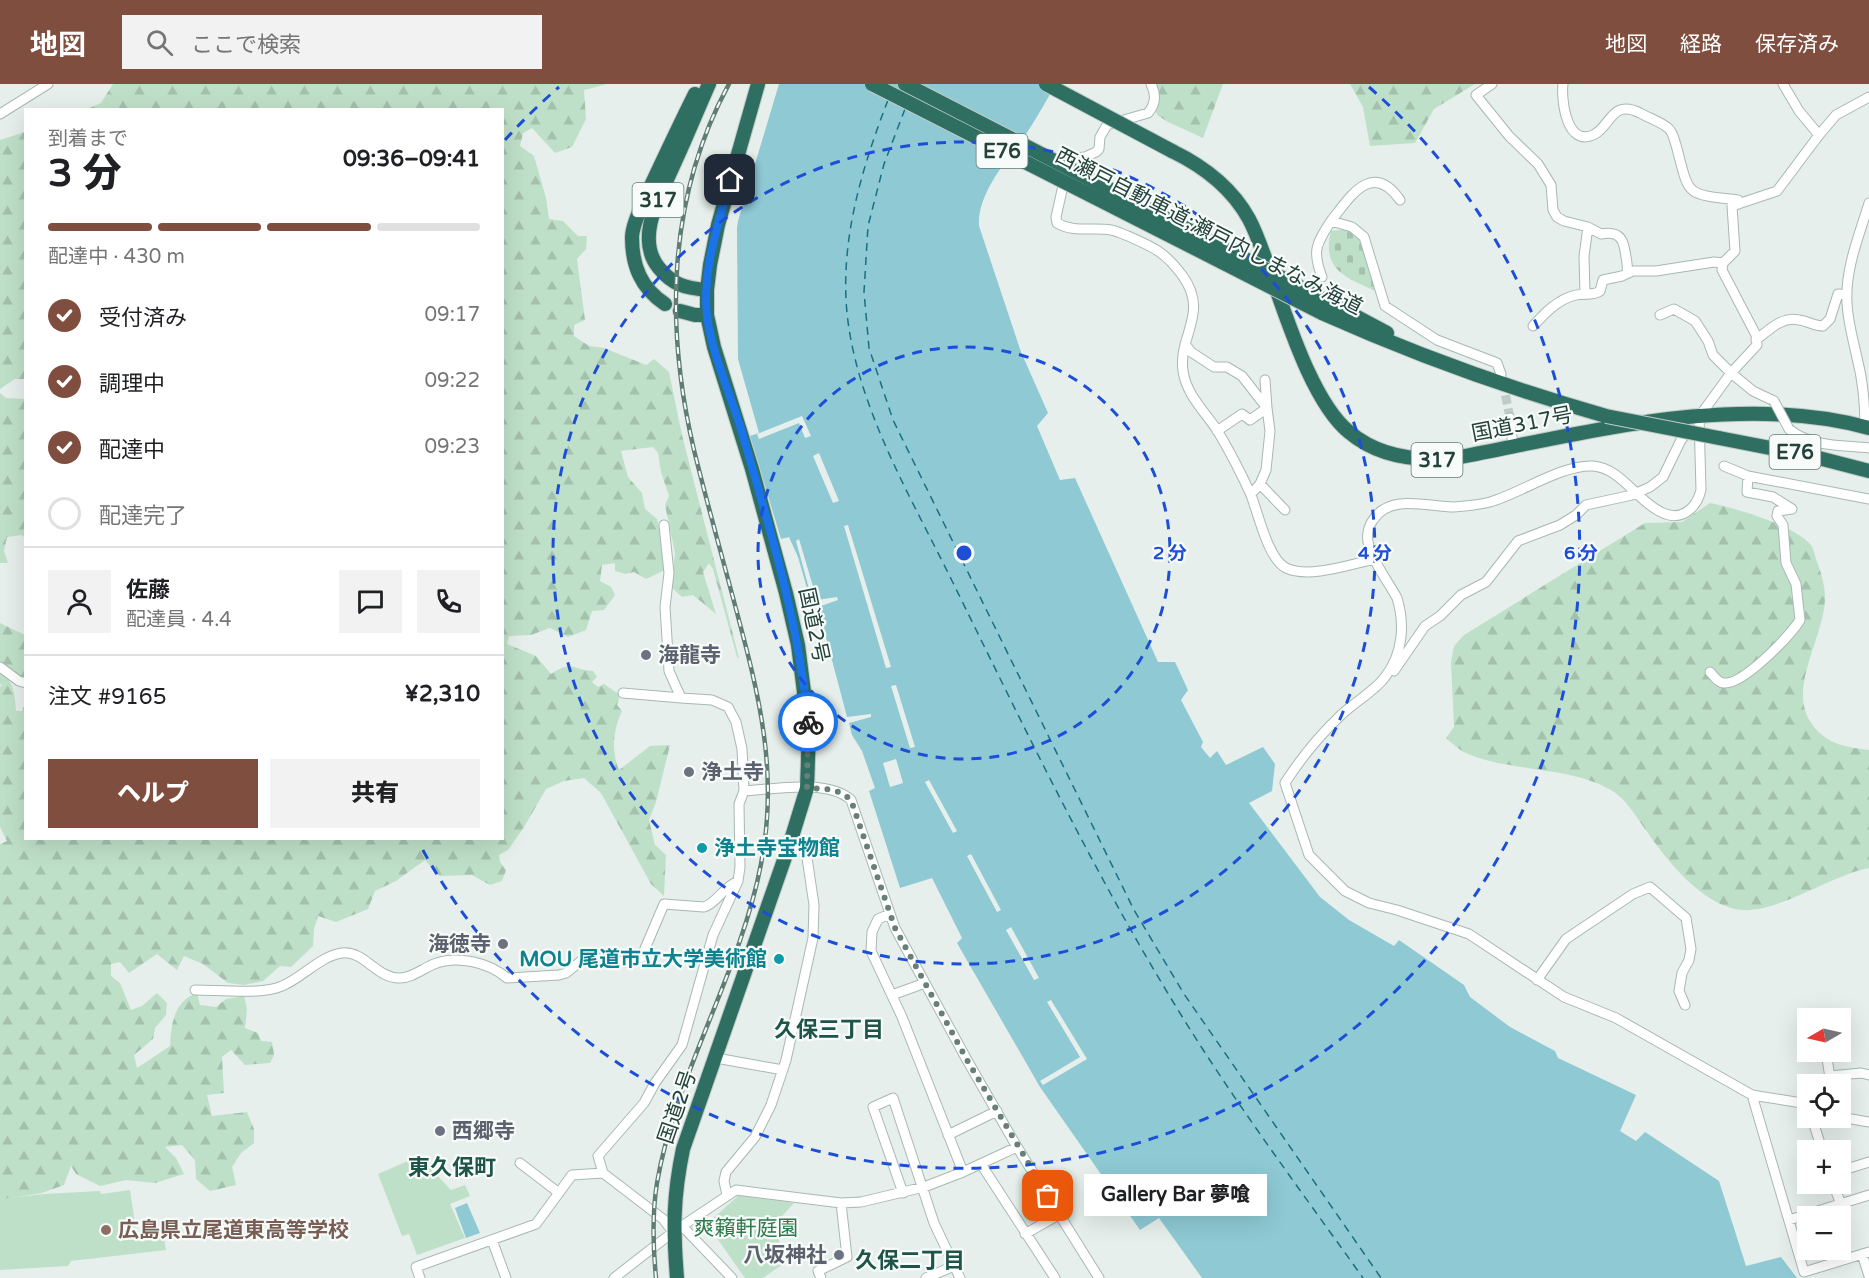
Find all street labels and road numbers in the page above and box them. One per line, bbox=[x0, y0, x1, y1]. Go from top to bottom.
road number: E76 bbox=[976, 134, 1028, 168]
street label: 西瀬戸自動車道;瀬戸内しまなみ海道 bbox=[1051, 143, 1367, 320]
road number: 317 bbox=[632, 183, 684, 217]
street label: 国道317号 bbox=[1469, 402, 1575, 447]
road number: E76 bbox=[1770, 435, 1820, 469]
road number: 317 bbox=[1412, 443, 1462, 477]
street label: 国道2号 bbox=[793, 585, 834, 665]
street label: 国道2号 bbox=[653, 1067, 702, 1147]

